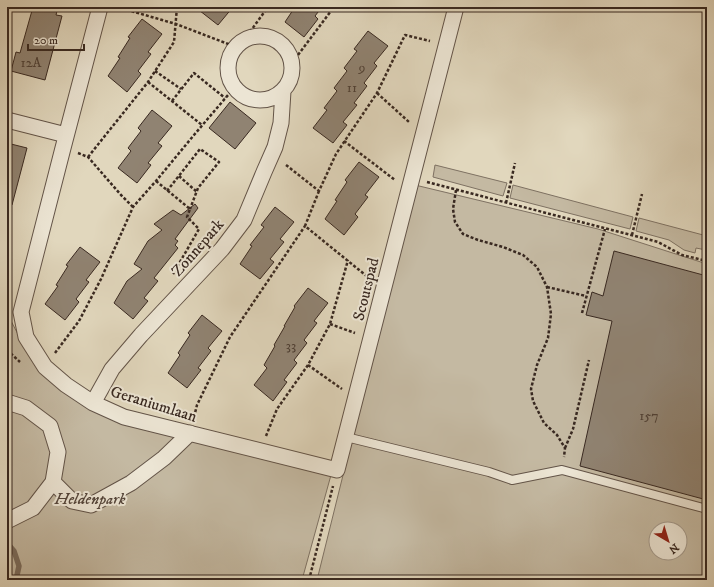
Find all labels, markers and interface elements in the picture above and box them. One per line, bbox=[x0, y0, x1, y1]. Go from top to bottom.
scale bar bbox=[28, 26, 84, 52]
text: 20 m bbox=[34, 33, 58, 48]
house number: 12A bbox=[21, 54, 43, 72]
house number: 9 bbox=[358, 59, 366, 77]
house number: 11 bbox=[347, 79, 357, 97]
street label: Zonnepark bbox=[167, 215, 228, 281]
street label: Scoutspad bbox=[349, 256, 383, 323]
house number: 33 bbox=[286, 337, 296, 355]
street label: Geraniumlaan bbox=[108, 381, 200, 427]
house number: 157 bbox=[639, 407, 659, 425]
park label: Heldenpark bbox=[54, 489, 126, 509]
north arrow bbox=[648, 521, 688, 561]
text: N bbox=[666, 540, 681, 556]

